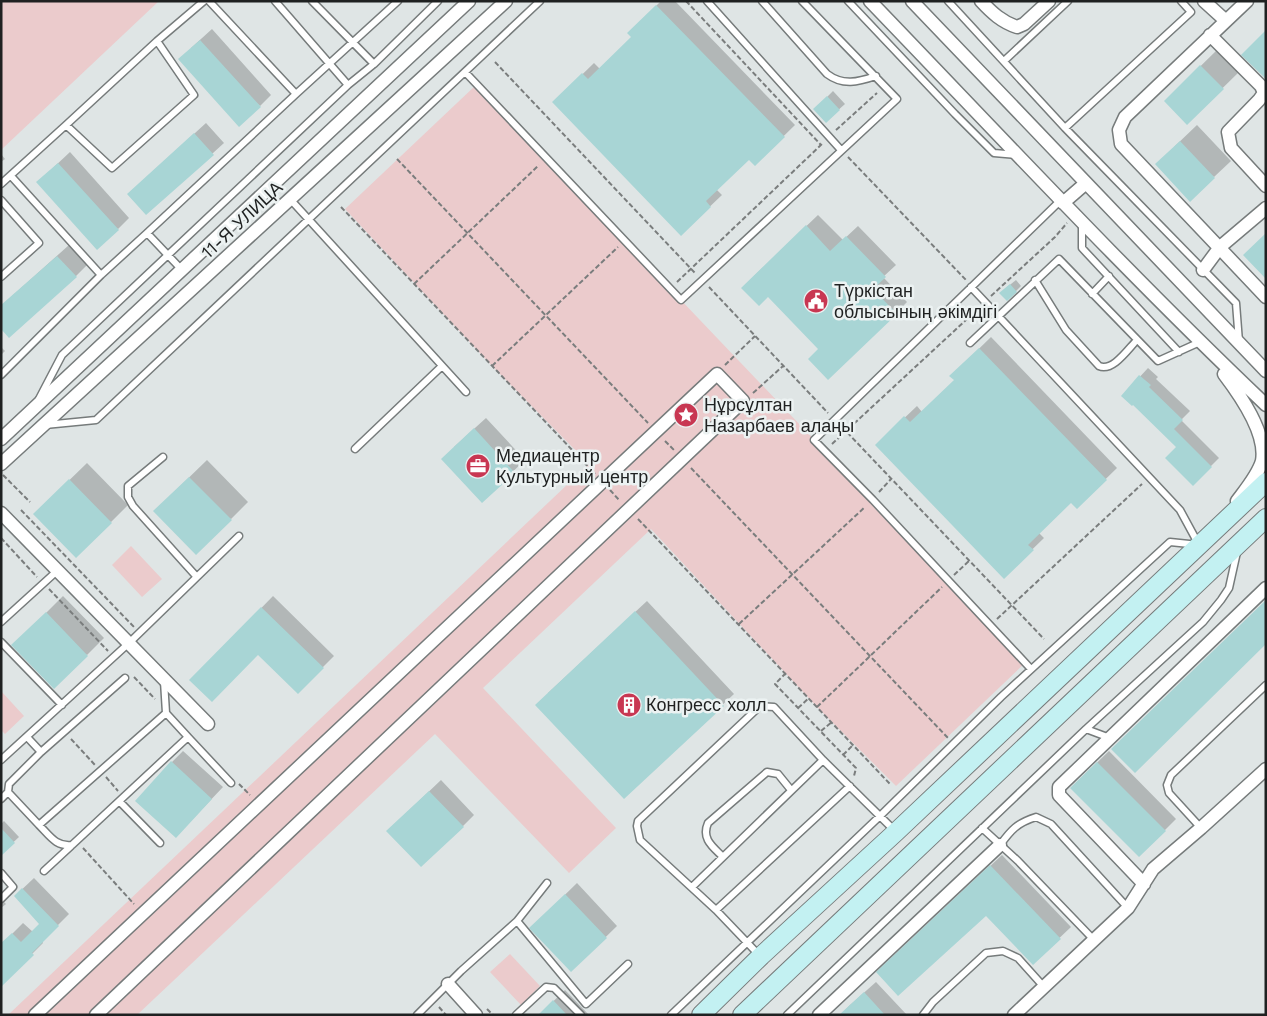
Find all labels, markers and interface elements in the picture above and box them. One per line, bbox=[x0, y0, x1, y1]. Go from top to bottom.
street label: 11-Я УЛИЦА bbox=[197, 177, 287, 263]
place label: Түркістан облысының әкімдігі bbox=[834, 280, 997, 322]
public building icon: Түркістан облысының әкімдігі bbox=[803, 288, 829, 314]
place label: Нұрсұлтан Назарбаев алаңы bbox=[704, 394, 854, 436]
place icon: Нұрсұлтан Назарбаев алаңы bbox=[673, 402, 699, 428]
place label: Медиацентр Культурный центр bbox=[496, 445, 648, 487]
office icon: Медиацентр Культурный центр bbox=[465, 453, 491, 479]
building icon: Конгресс холл bbox=[616, 692, 642, 718]
place label: Конгресс холл bbox=[646, 694, 767, 715]

